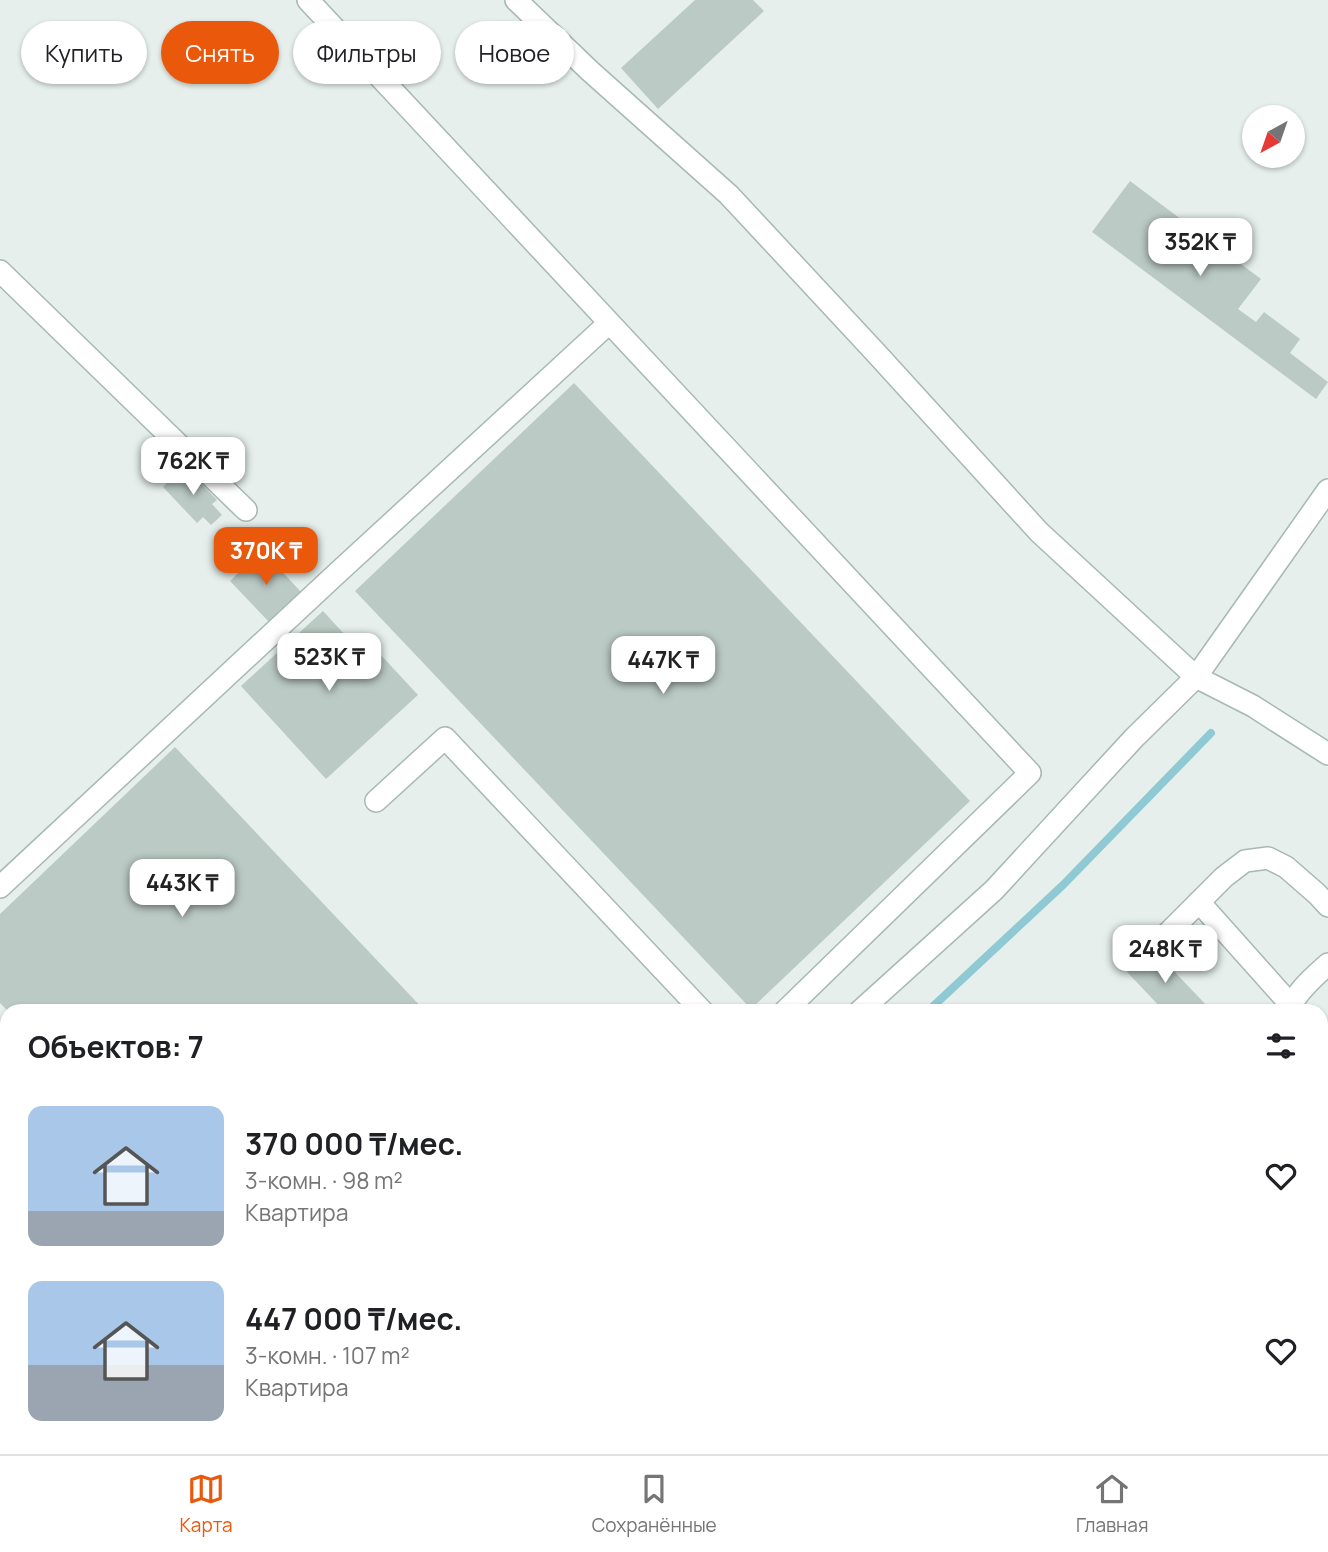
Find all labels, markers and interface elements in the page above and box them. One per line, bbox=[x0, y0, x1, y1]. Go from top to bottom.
chip: Купить bbox=[21, 21, 147, 84]
chip: Снять bbox=[161, 21, 279, 84]
chip: Фильтры bbox=[293, 21, 441, 84]
chip: Новое bbox=[455, 21, 574, 84]
north arrow bbox=[1242, 105, 1306, 168]
map controls bbox=[1242, 105, 1305, 168]
pin: 352K ₸ bbox=[1143, 218, 1257, 278]
text: 352K ₸ bbox=[1164, 225, 1236, 257]
pin: 762K ₸ bbox=[136, 438, 250, 497]
text: 762K ₸ bbox=[157, 444, 229, 476]
pin: 370K ₸ bbox=[209, 528, 323, 587]
text: 370K ₸ bbox=[230, 534, 302, 566]
pin: 523K ₸ bbox=[272, 634, 386, 693]
pin: 447K ₸ bbox=[606, 636, 720, 696]
text: 523K ₸ bbox=[293, 640, 365, 672]
text: 447K ₸ bbox=[627, 643, 699, 675]
pin: 443K ₸ bbox=[125, 860, 239, 919]
text: 443K ₸ bbox=[146, 866, 218, 898]
pin: 248K ₸ bbox=[1108, 926, 1222, 985]
text: 248K ₸ bbox=[1129, 932, 1201, 964]
text: Объектов: 7 bbox=[28, 1026, 204, 1067]
icon: filters bbox=[1262, 1027, 1300, 1065]
text: 370 000 ₸/мес. bbox=[245, 1123, 463, 1164]
icon: home bbox=[84, 1134, 168, 1218]
icon: heart bbox=[1262, 1157, 1300, 1195]
text: 3-комн. · 98 m² bbox=[245, 1164, 403, 1196]
text: Квартира bbox=[245, 1196, 349, 1228]
text: 447 000 ₸/мес. bbox=[245, 1298, 462, 1339]
icon: home bbox=[84, 1309, 168, 1393]
icon: heart bbox=[1262, 1332, 1300, 1370]
text: 3-комн. · 107 m² bbox=[245, 1339, 410, 1371]
text: Квартира bbox=[245, 1371, 349, 1403]
tab: Карта bbox=[180, 1470, 232, 1538]
tab: Сохранённые bbox=[592, 1470, 717, 1538]
tab: Главная bbox=[1076, 1470, 1148, 1538]

